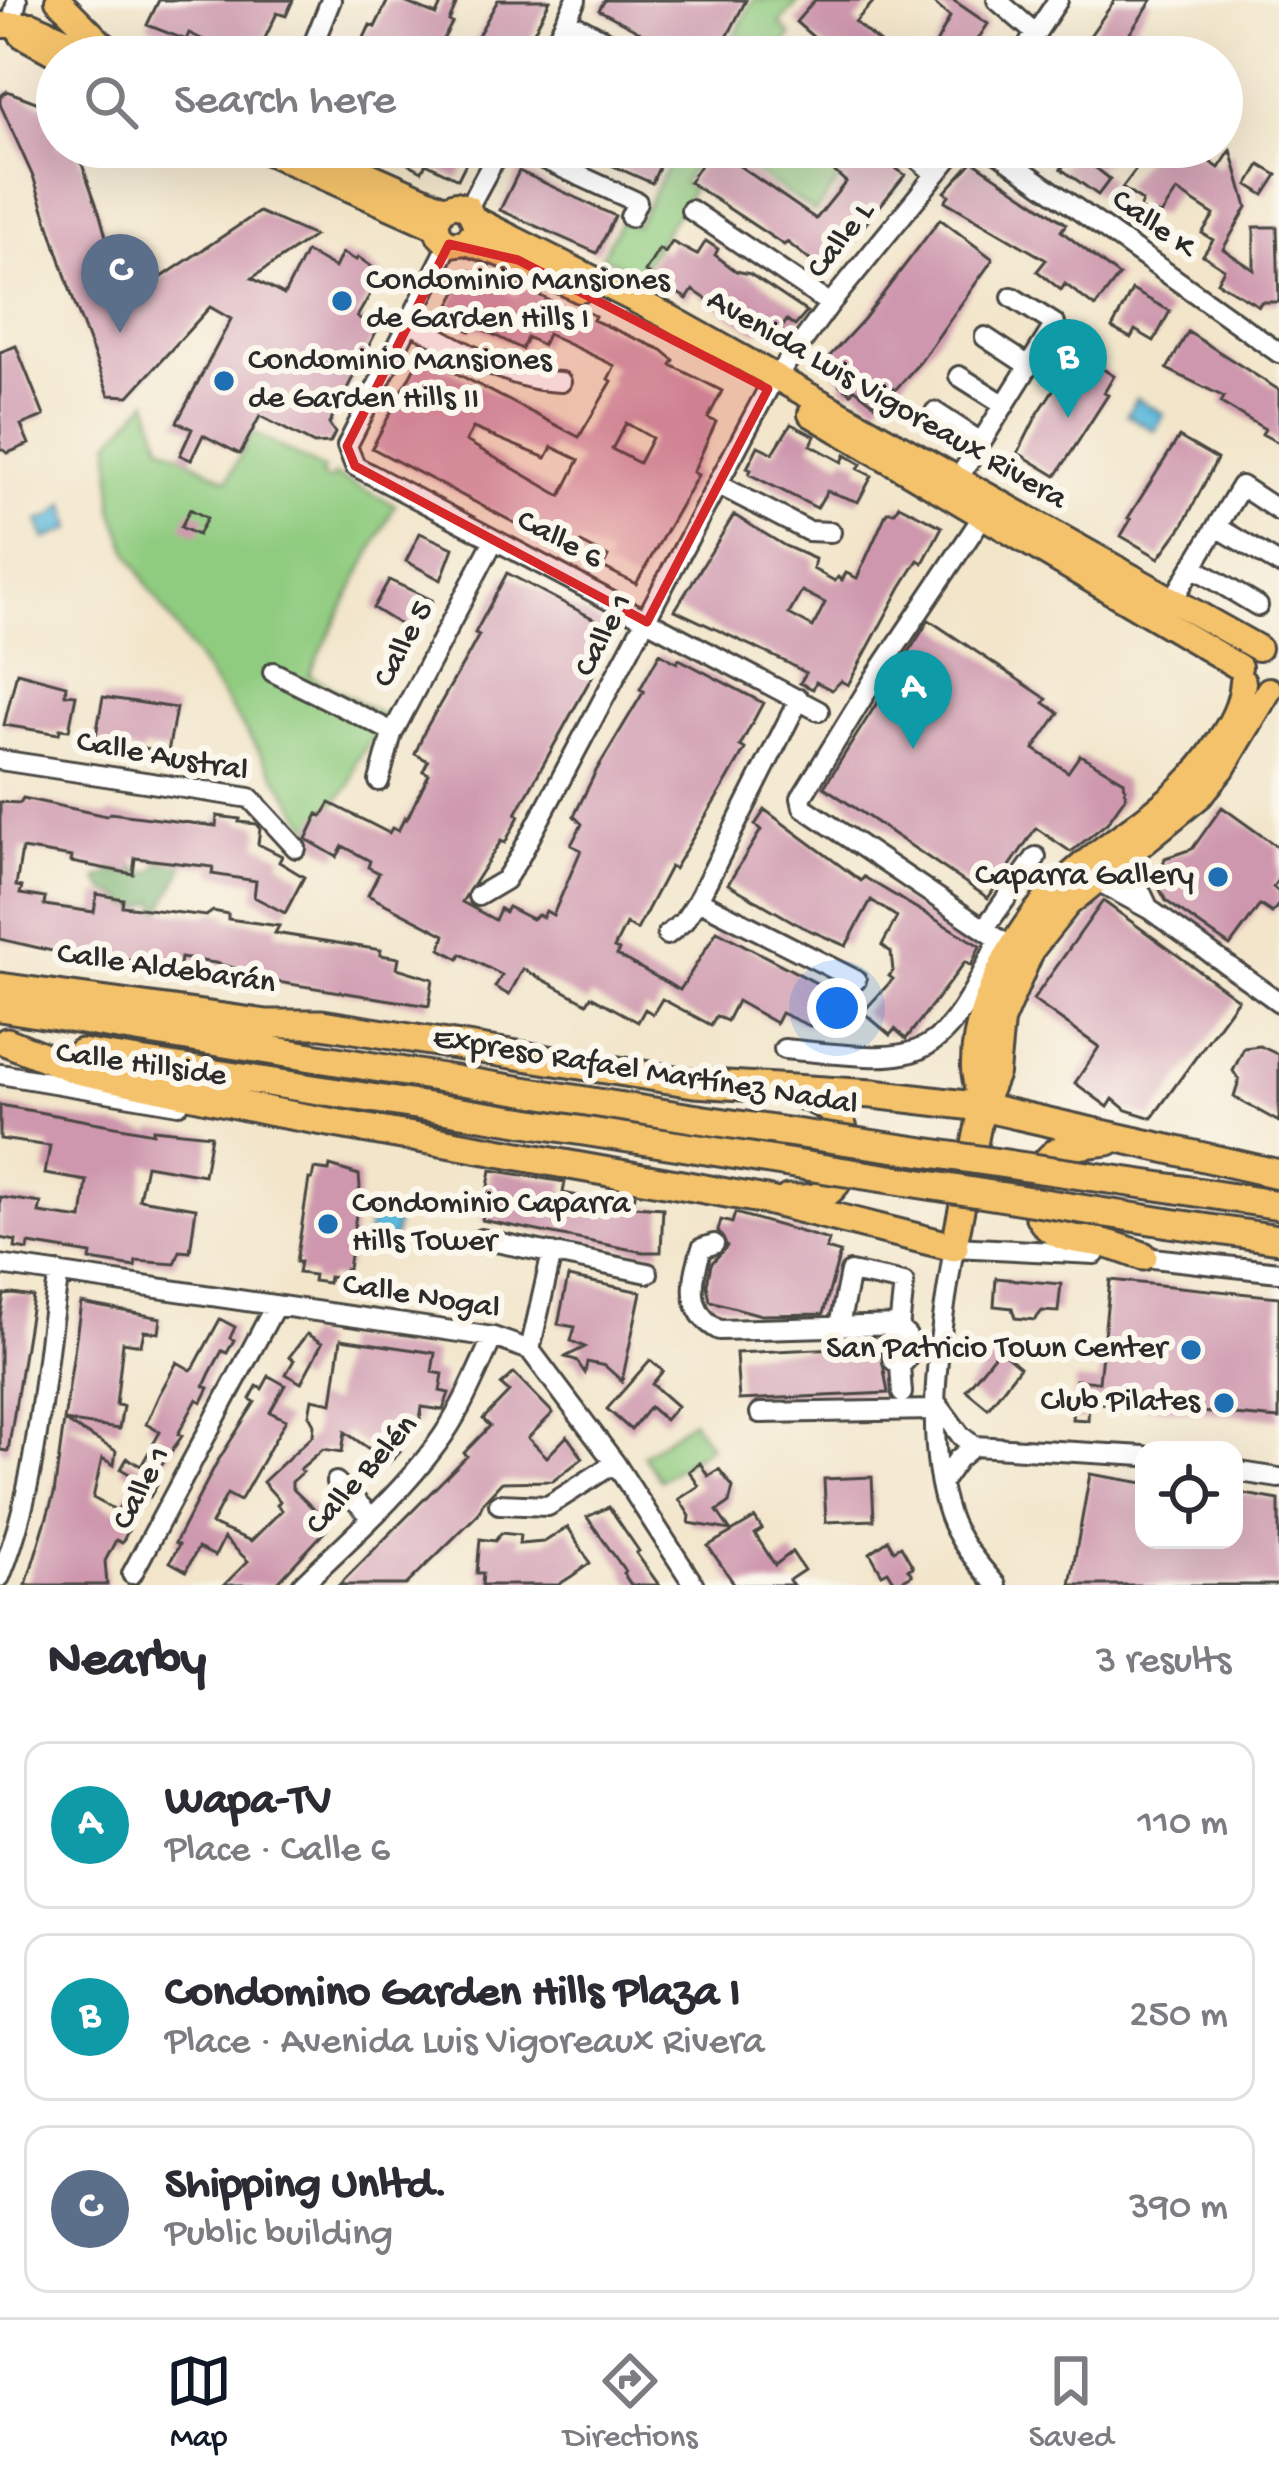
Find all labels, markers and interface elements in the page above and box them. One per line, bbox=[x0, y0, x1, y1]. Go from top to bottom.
search box bbox=[36, 36, 1243, 168]
icon: search bbox=[78, 69, 144, 135]
text: Search here bbox=[174, 76, 396, 129]
street label: Calle K bbox=[1103, 182, 1204, 270]
street label: Calle L bbox=[800, 193, 885, 287]
pin: C bbox=[81, 234, 159, 333]
place label: Condominio Mansiones de Garden Hills I bbox=[366, 263, 671, 339]
street label: Avenida Luis Vigoreaux Rivera bbox=[699, 282, 1074, 521]
marker: Condominio Mansiones de Garden Hills I bbox=[329, 288, 355, 314]
pin: B bbox=[1029, 319, 1107, 418]
place label: Condominio Mansiones de Garden Hills II bbox=[248, 343, 553, 419]
marker: Condominio Mansiones de Garden Hills II bbox=[211, 368, 237, 394]
street label: Calle 6 bbox=[509, 503, 609, 580]
street label: Calle 1 bbox=[567, 588, 643, 684]
street label: Calle 5 bbox=[366, 595, 444, 695]
pin: A bbox=[874, 650, 952, 749]
street label: Calle Austral bbox=[73, 724, 251, 792]
place label: Caparra Gallery bbox=[975, 858, 1194, 896]
marker: Caparra Gallery bbox=[1205, 864, 1231, 890]
street label: Calle Aldebarán bbox=[54, 936, 278, 1004]
your location bbox=[807, 978, 867, 1038]
street label: Expreso Rafael Martínez Nadal bbox=[430, 1021, 860, 1125]
street label: Calle Hillside bbox=[53, 1035, 230, 1097]
place label: Condominio Caparra Hills Tower bbox=[352, 1186, 632, 1262]
marker: Condominio Caparra Hills Tower bbox=[315, 1211, 341, 1237]
street label: Calle Nogal bbox=[340, 1267, 502, 1329]
place label: San Patricio Town Center bbox=[826, 1331, 1170, 1369]
marker: San Patricio Town Center bbox=[1178, 1337, 1204, 1363]
place label: Club Pilates bbox=[1041, 1384, 1201, 1422]
marker: Club Pilates bbox=[1211, 1390, 1237, 1416]
street label: Calle Belén bbox=[299, 1408, 427, 1544]
street label: Calle 1 bbox=[105, 1441, 181, 1537]
map controls bbox=[1135, 1441, 1243, 1549]
button: locate bbox=[1135, 1441, 1243, 1549]
text: Nearby bbox=[48, 1633, 206, 1693]
text: 3 results bbox=[1096, 1640, 1231, 1686]
text: Wapa-TV bbox=[165, 1776, 332, 1829]
text: A bbox=[78, 1802, 102, 1848]
text: 110 m bbox=[1137, 1802, 1228, 1848]
text: Place · Calle 6 bbox=[165, 1829, 390, 1875]
text: Condomino Garden Hills Plaza I bbox=[165, 1968, 740, 2021]
text: B bbox=[80, 1994, 100, 2040]
text: 250 m bbox=[1129, 1994, 1228, 2040]
text: Place · Avenida Luis Vigoreaux Rivera bbox=[165, 2021, 764, 2067]
text: Shipping Unltd. bbox=[165, 2160, 448, 2213]
text: C bbox=[79, 2186, 101, 2232]
text: 390 m bbox=[1129, 2186, 1228, 2232]
text: Public building bbox=[165, 2213, 393, 2259]
tab: Map bbox=[166, 2348, 232, 2458]
tab: Directions bbox=[563, 2348, 697, 2458]
tab: Saved bbox=[1029, 2348, 1113, 2458]

